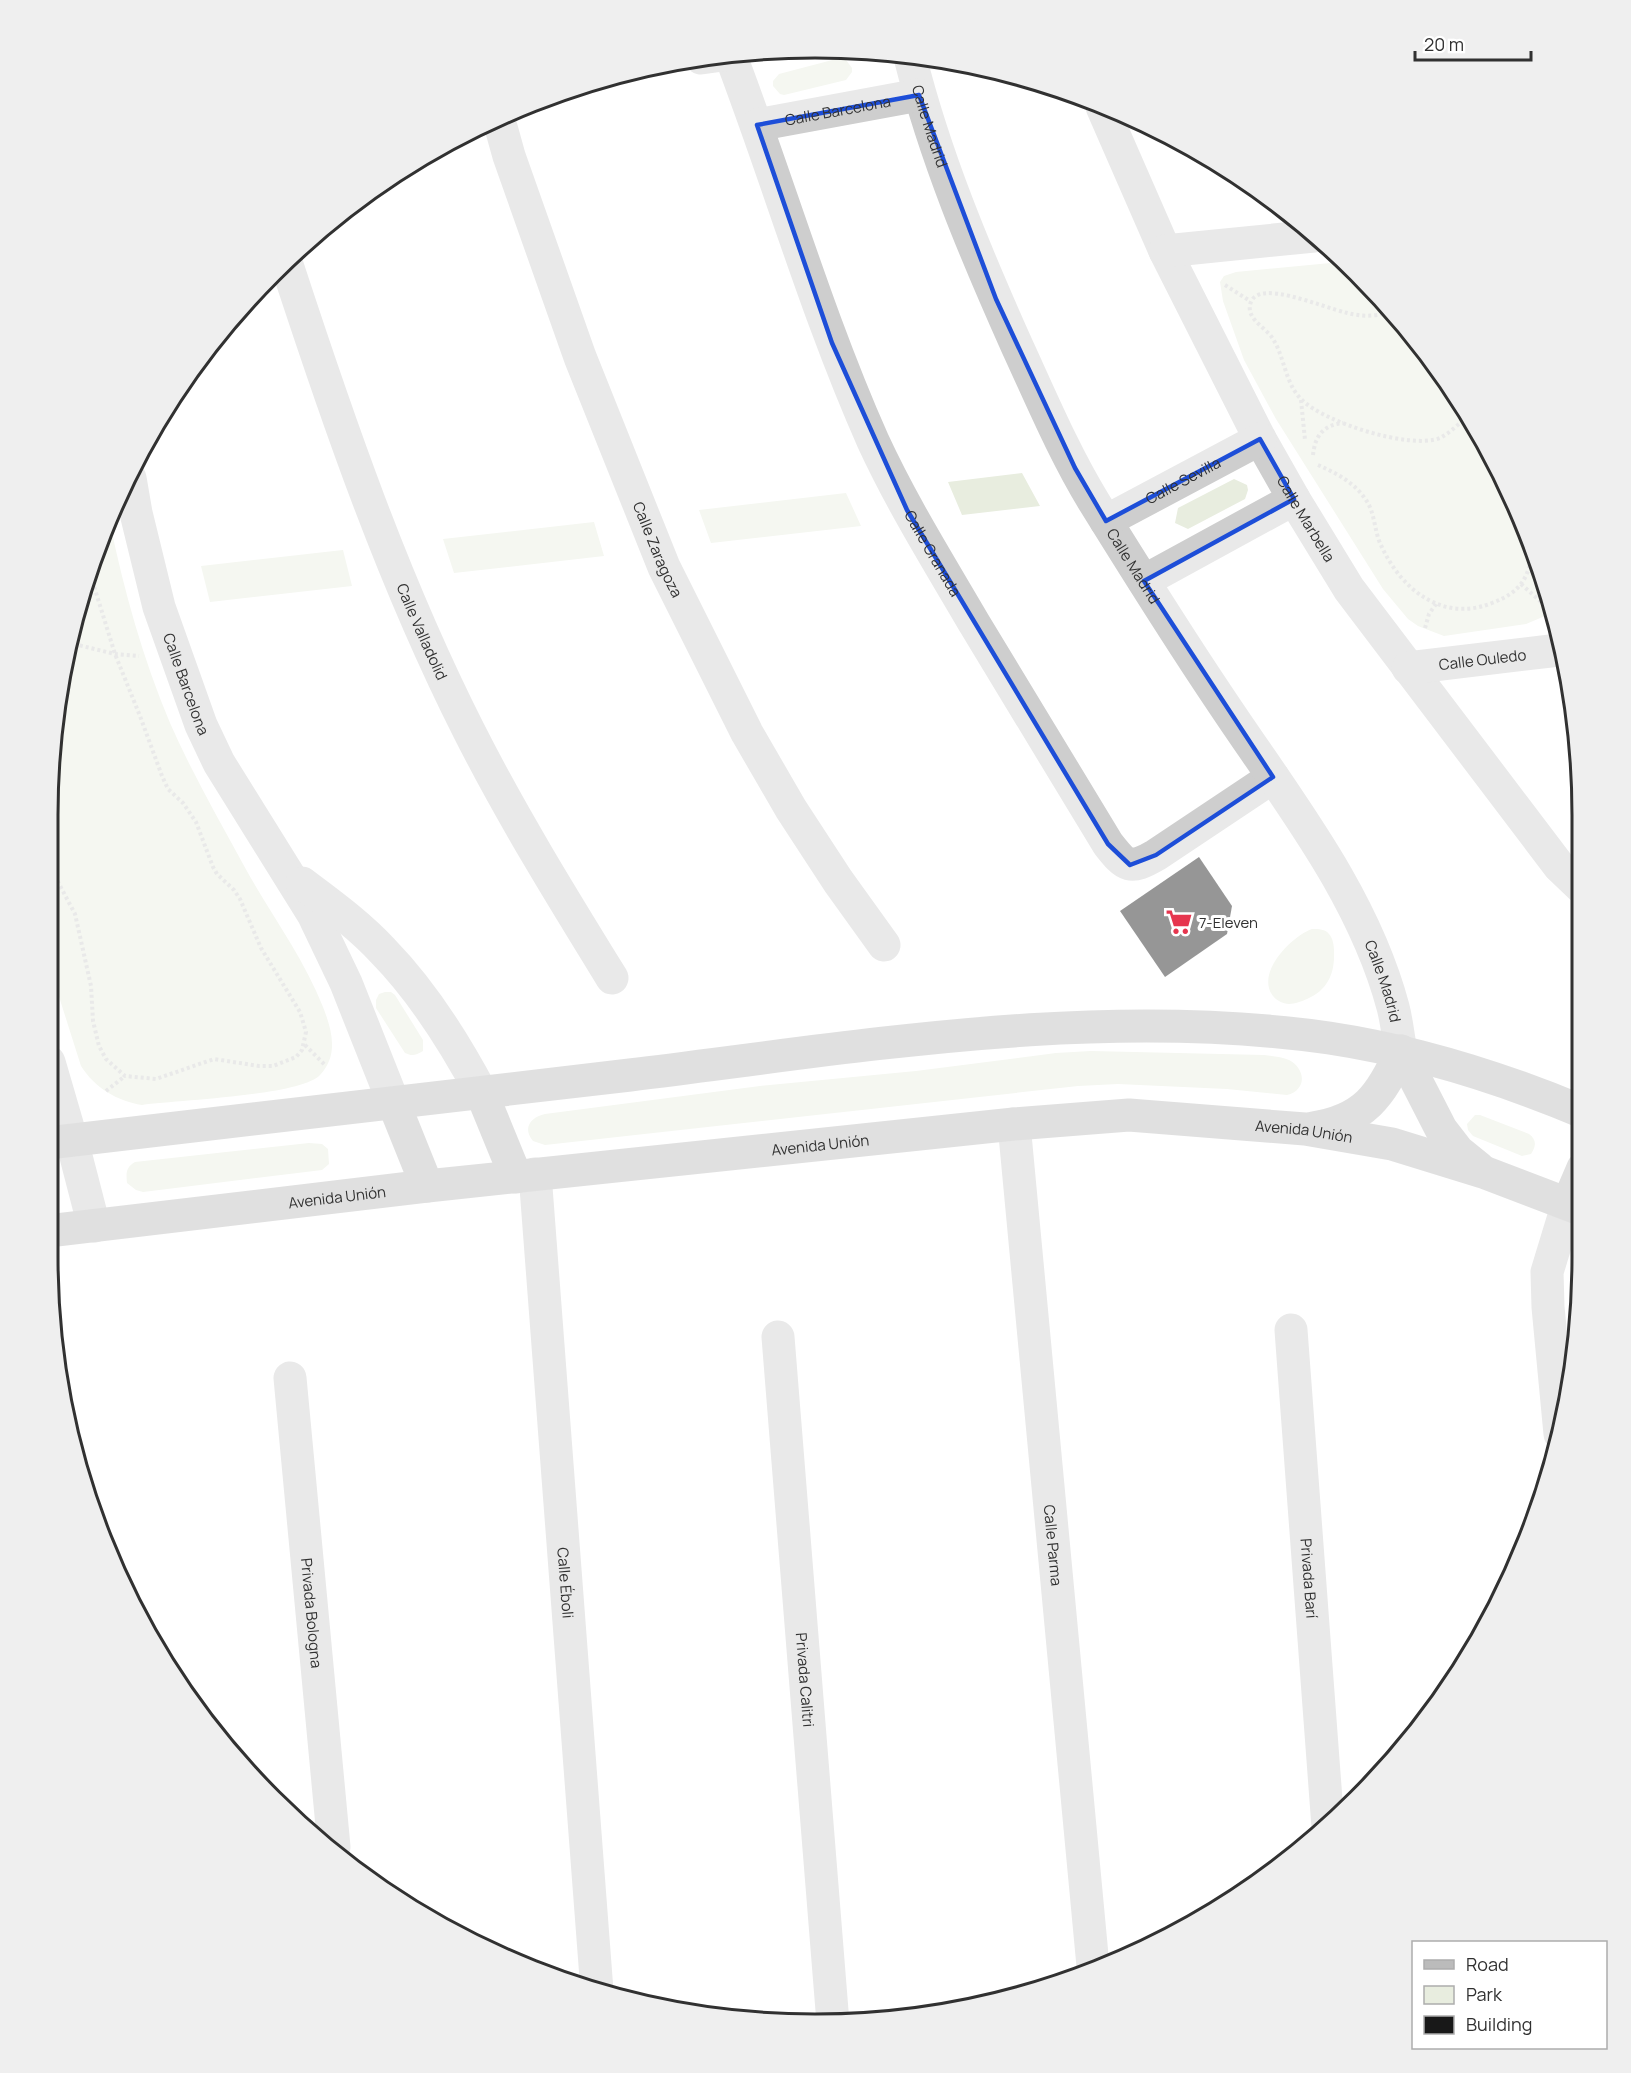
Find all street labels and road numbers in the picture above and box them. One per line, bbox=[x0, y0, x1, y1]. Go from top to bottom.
street label: Calle Madrid bbox=[907, 82, 953, 170]
street label: Calle Barcelona bbox=[783, 90, 892, 130]
street label: Calle Sevilla bbox=[1142, 452, 1224, 509]
street label: Calle Marbella bbox=[1272, 472, 1340, 566]
street label: Calle Zaragoza bbox=[628, 498, 688, 601]
street label: Calle Granada bbox=[900, 506, 966, 600]
street label: Calle Madrid bbox=[1102, 524, 1166, 608]
street label: Calle Valladolid bbox=[392, 580, 453, 683]
street label: Calle Barcelona bbox=[159, 630, 215, 739]
street label: Calle Ouledo bbox=[1438, 643, 1527, 675]
street label: Calle Madrid bbox=[1360, 937, 1407, 1024]
street label: Avenida Unión bbox=[1254, 1115, 1354, 1148]
street label: Avenida Unión bbox=[770, 1129, 870, 1160]
street label: Avenida Unión bbox=[287, 1180, 387, 1213]
street label: Calle Parma bbox=[1039, 1504, 1068, 1587]
street label: Privada Barí bbox=[1296, 1538, 1323, 1620]
street label: Calle Éboli bbox=[553, 1547, 579, 1619]
street label: Privada Bologna bbox=[296, 1557, 328, 1669]
street label: Privada Calitri bbox=[791, 1632, 820, 1728]

